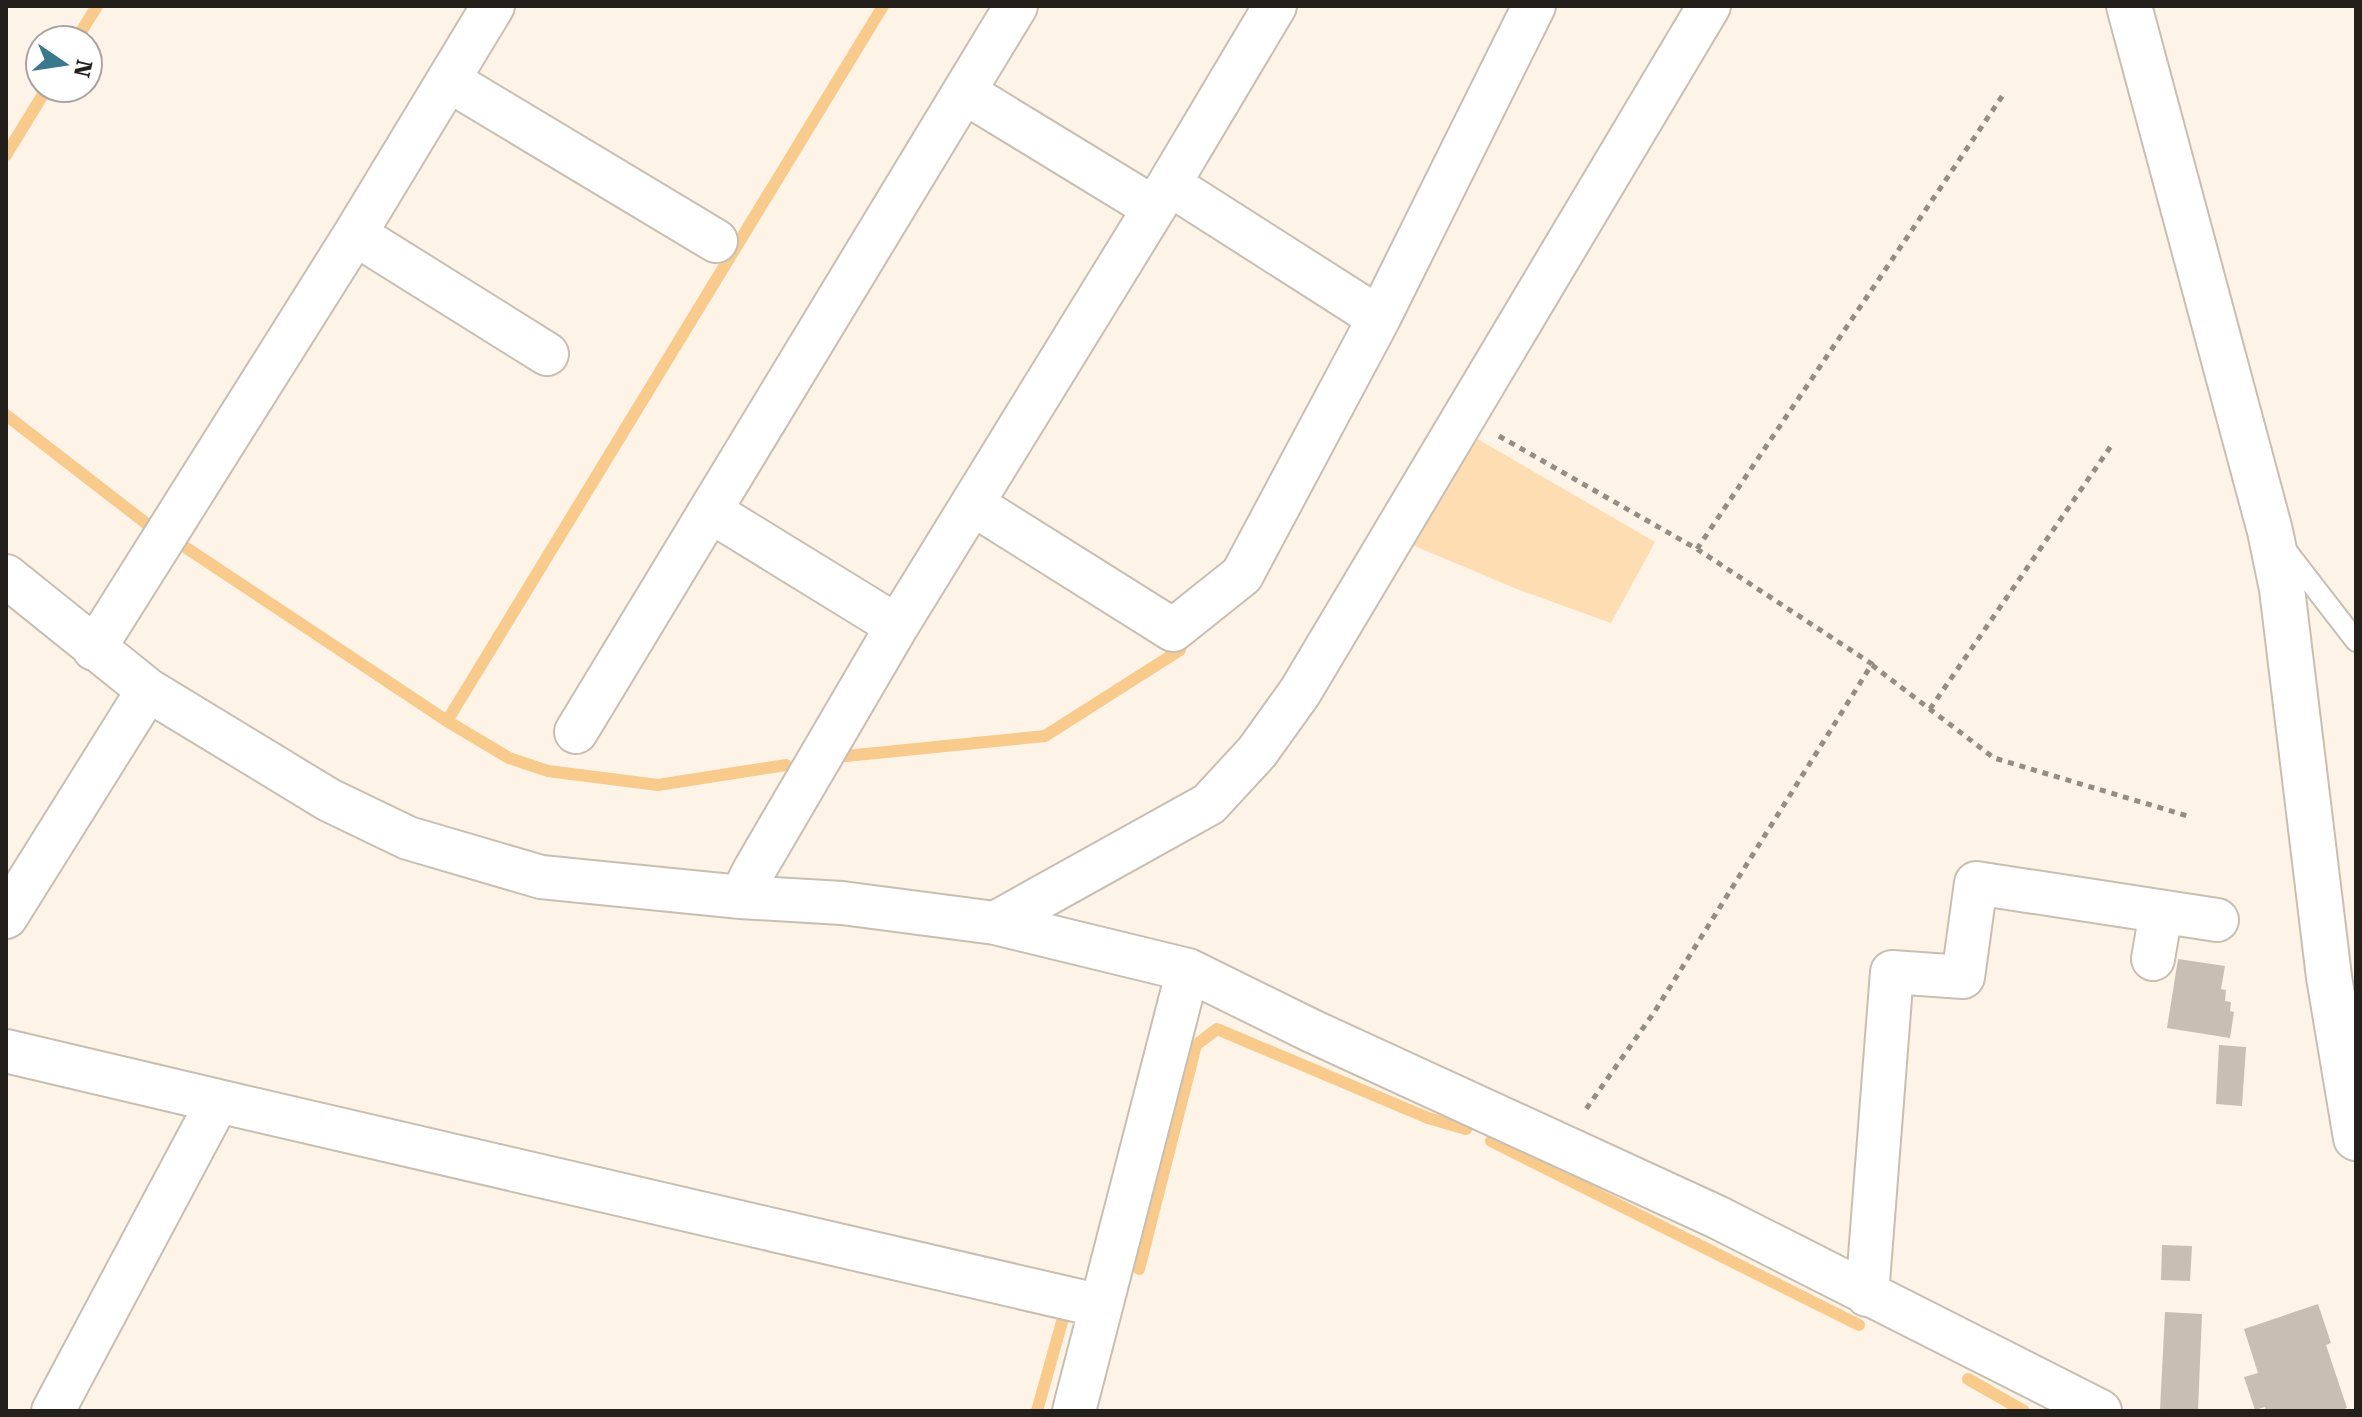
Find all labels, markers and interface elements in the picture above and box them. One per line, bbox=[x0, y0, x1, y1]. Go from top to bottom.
north arrow bbox=[24, 24, 104, 104]
text: N bbox=[69, 57, 97, 80]

